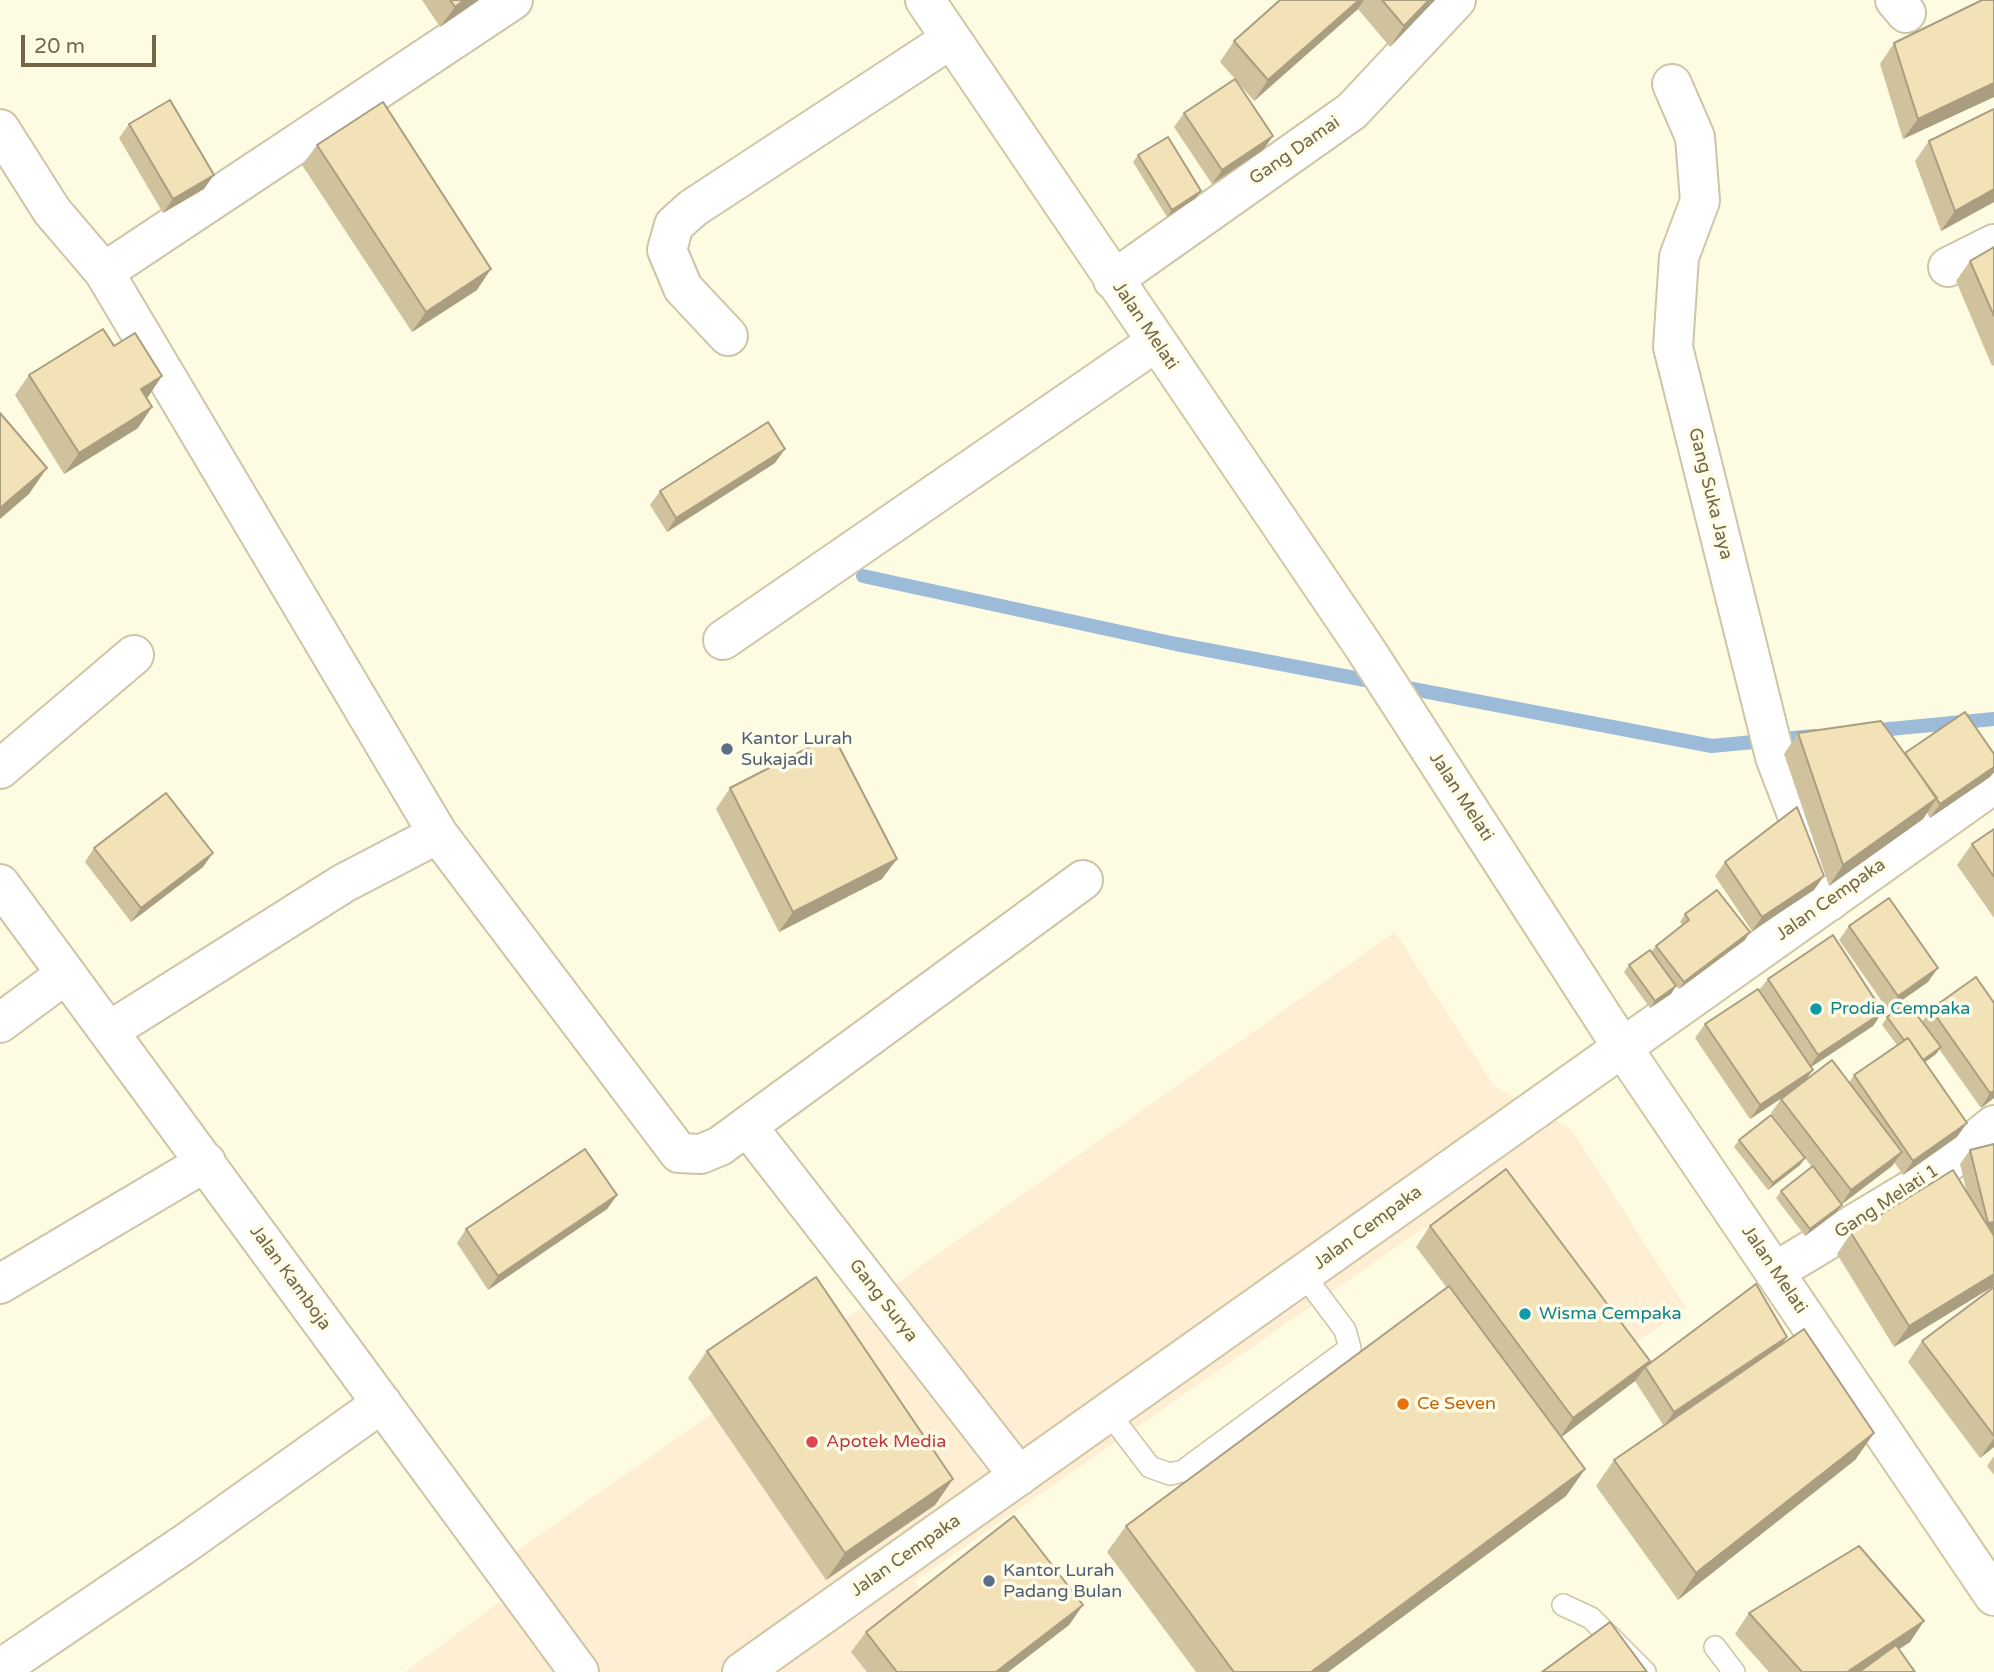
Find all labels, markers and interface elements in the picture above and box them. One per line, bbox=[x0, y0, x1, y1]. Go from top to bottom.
scale bar bbox=[24, 21, 159, 65]
text: 20 m bbox=[34, 34, 85, 59]
street label: Gang Damai bbox=[1246, 112, 1344, 190]
street label: Jalan Melati bbox=[1108, 278, 1182, 374]
street label: Gang Suka Jaya bbox=[1683, 426, 1737, 562]
place label: Kantor Lurah Sukajadi bbox=[741, 728, 852, 770]
marker: Kantor Lurah Sukajadi bbox=[719, 741, 735, 757]
street label: Jalan Melati bbox=[1424, 748, 1498, 846]
street label: Jalan Cempaka bbox=[1772, 854, 1890, 946]
place label: Prodia Cempaka bbox=[1830, 998, 1970, 1020]
marker: Prodia Cempaka bbox=[1808, 1001, 1824, 1017]
street label: Gang Melati 1 bbox=[1831, 1160, 1943, 1244]
street label: Jalan Cempaka bbox=[1310, 1181, 1426, 1275]
street label: Jalan Kamboja bbox=[245, 1221, 335, 1335]
street label: Jalan Melati bbox=[1737, 1222, 1811, 1318]
street label: Gang Surya bbox=[844, 1255, 922, 1347]
place label: Wisma Cempaka bbox=[1539, 1303, 1682, 1325]
marker: Wisma Cempaka bbox=[1517, 1306, 1533, 1322]
place label: Ce Seven bbox=[1417, 1393, 1496, 1415]
marker: Ce Seven bbox=[1395, 1396, 1411, 1412]
place label: Apotek Media bbox=[826, 1431, 946, 1453]
marker: Apotek Media bbox=[804, 1434, 820, 1450]
street label: Jalan Cempaka bbox=[847, 1510, 965, 1602]
place label: Kantor Lurah Padang Bulan bbox=[1003, 1560, 1122, 1602]
marker: Kantor Lurah Padang Bulan bbox=[981, 1573, 997, 1589]

